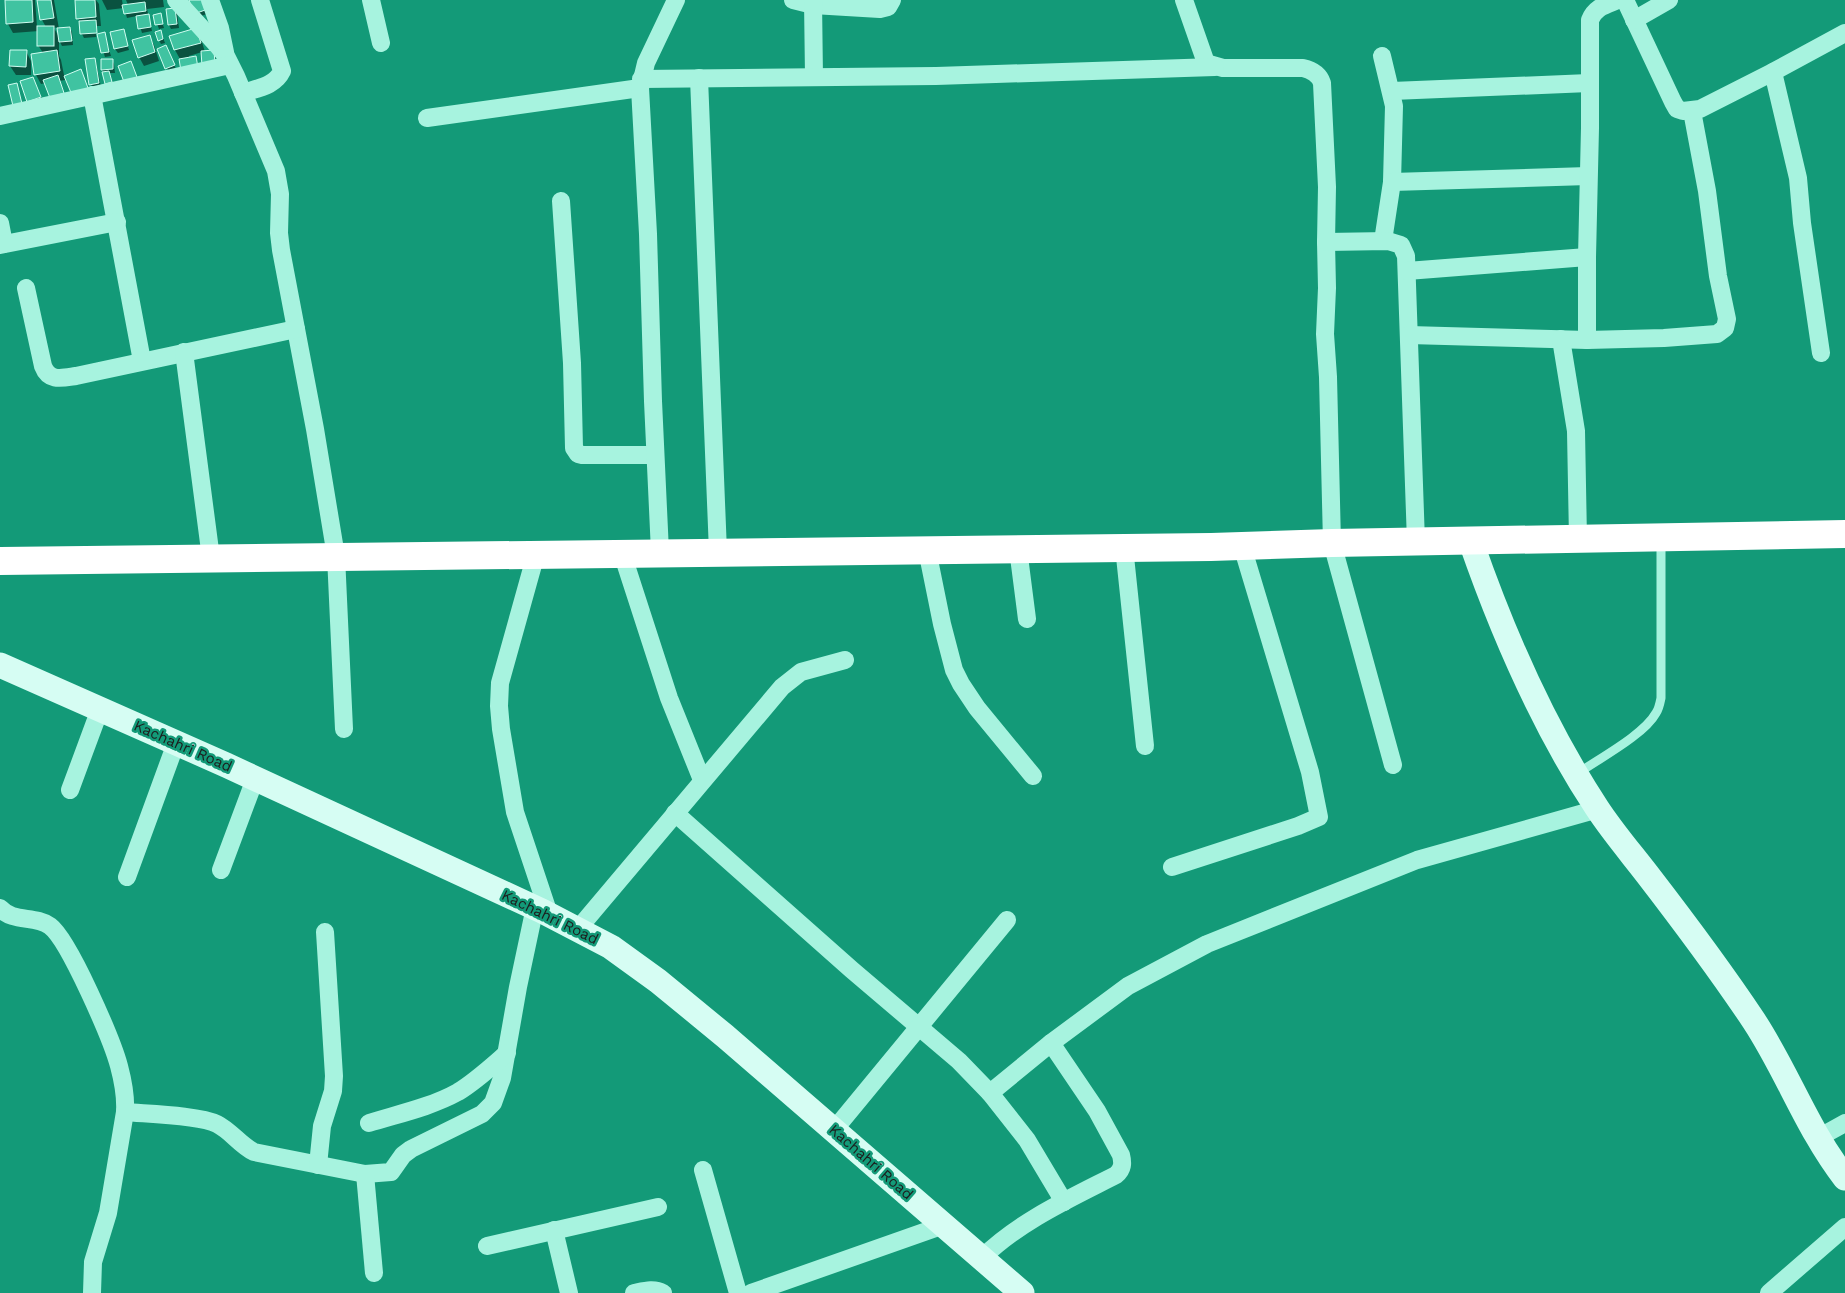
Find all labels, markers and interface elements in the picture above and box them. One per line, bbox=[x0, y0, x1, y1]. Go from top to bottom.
street label: Kachahri Road bbox=[131, 716, 235, 776]
street label: Kachahri Road bbox=[499, 886, 601, 948]
street label: Kachahri Road bbox=[825, 1121, 917, 1203]

